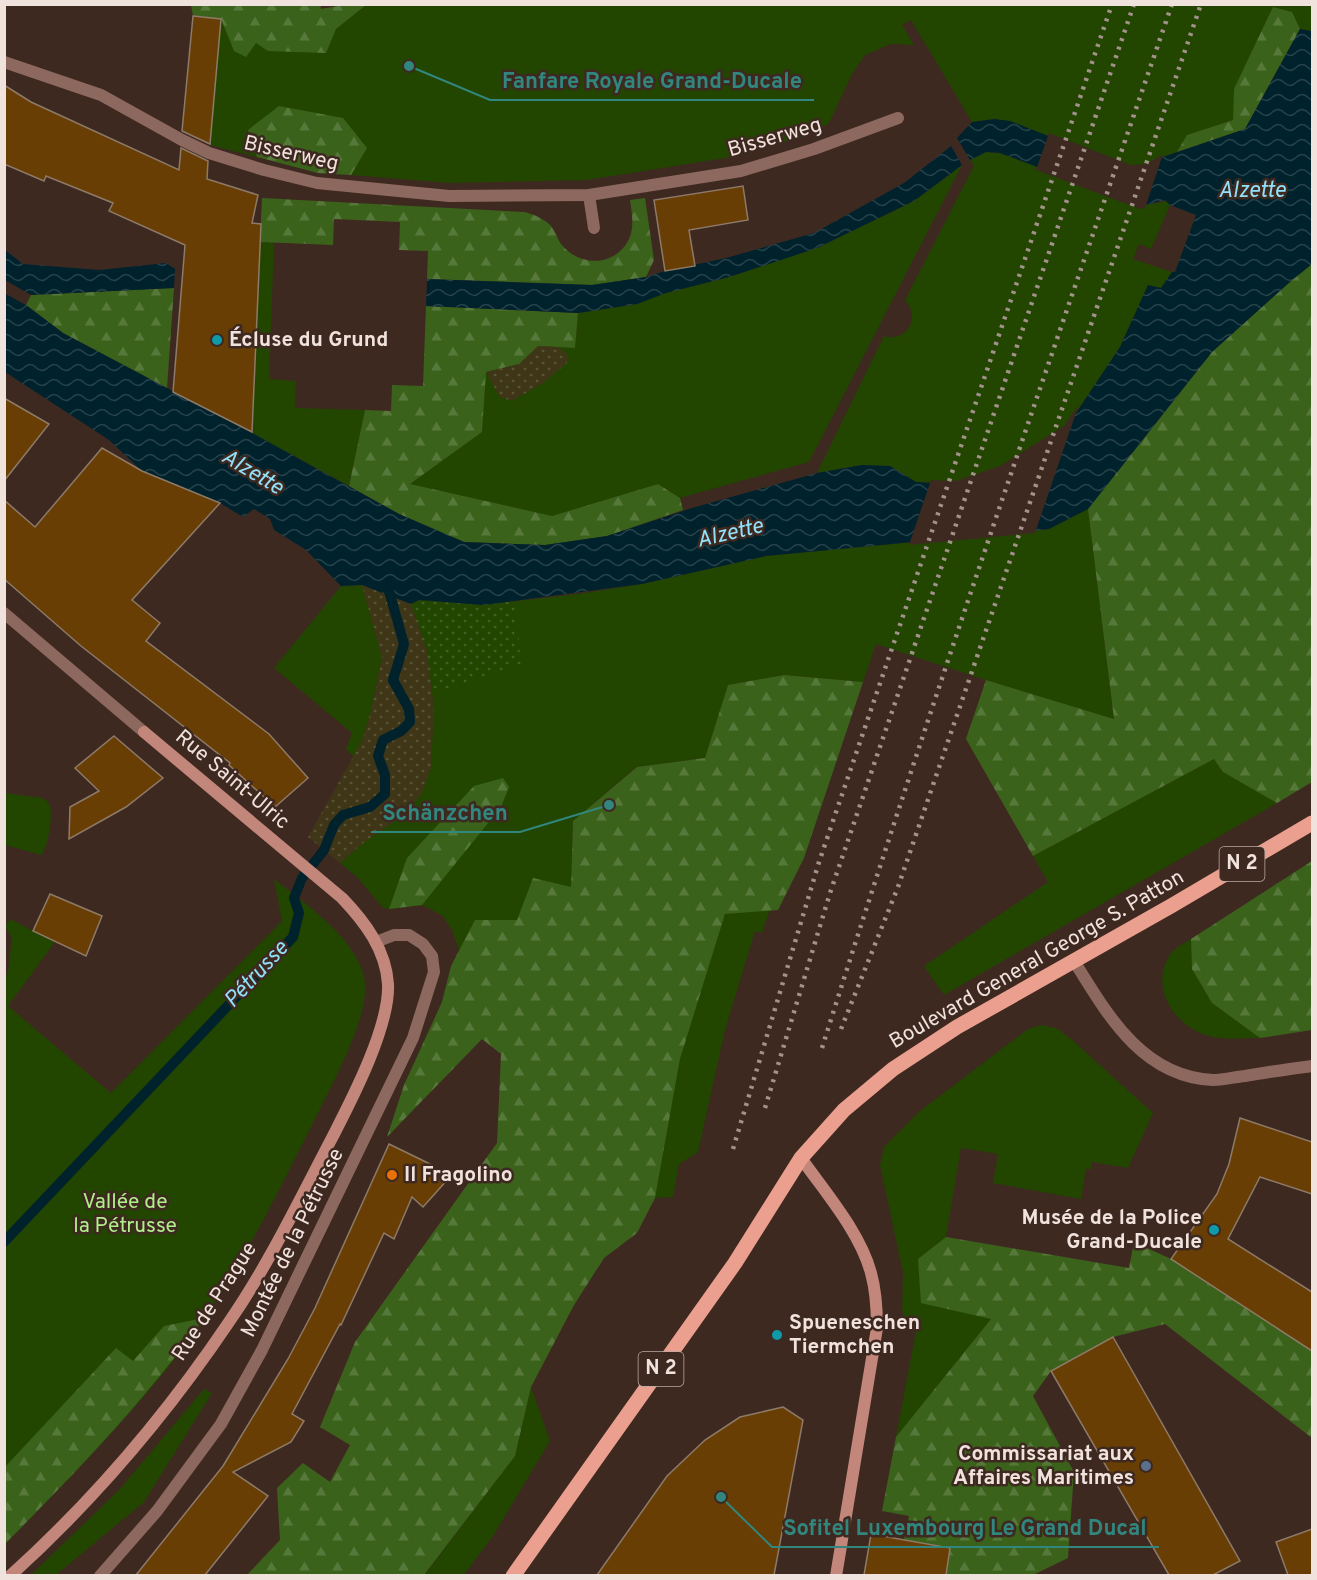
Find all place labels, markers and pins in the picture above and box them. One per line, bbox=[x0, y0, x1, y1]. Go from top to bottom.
callout: Fanfare Royale Grand-Ducale bbox=[490, 60, 814, 100]
place label: Écluse du Grund bbox=[229, 326, 388, 354]
marker: Écluse du Grund bbox=[210, 333, 224, 347]
callout: Schänzchen bbox=[371, 792, 520, 832]
place label: Il Fragolino bbox=[404, 1162, 513, 1189]
marker: Il Fragolino bbox=[385, 1168, 399, 1182]
place label: Musée de la Police Grand-Ducale bbox=[1022, 1205, 1202, 1256]
marker: Musée de la Police Grand-Ducale bbox=[1207, 1223, 1221, 1237]
place label: Spueneschen Tiermchen bbox=[789, 1310, 920, 1361]
marker: Spueneschen Tiermchen bbox=[770, 1328, 784, 1342]
place label: Commissariat aux Affaires Maritimes bbox=[953, 1441, 1134, 1492]
marker: Commissariat aux Affaires Maritimes bbox=[1139, 1459, 1153, 1473]
callout: Sofitel Luxembourg Le Grand Ducal bbox=[772, 1507, 1159, 1547]

